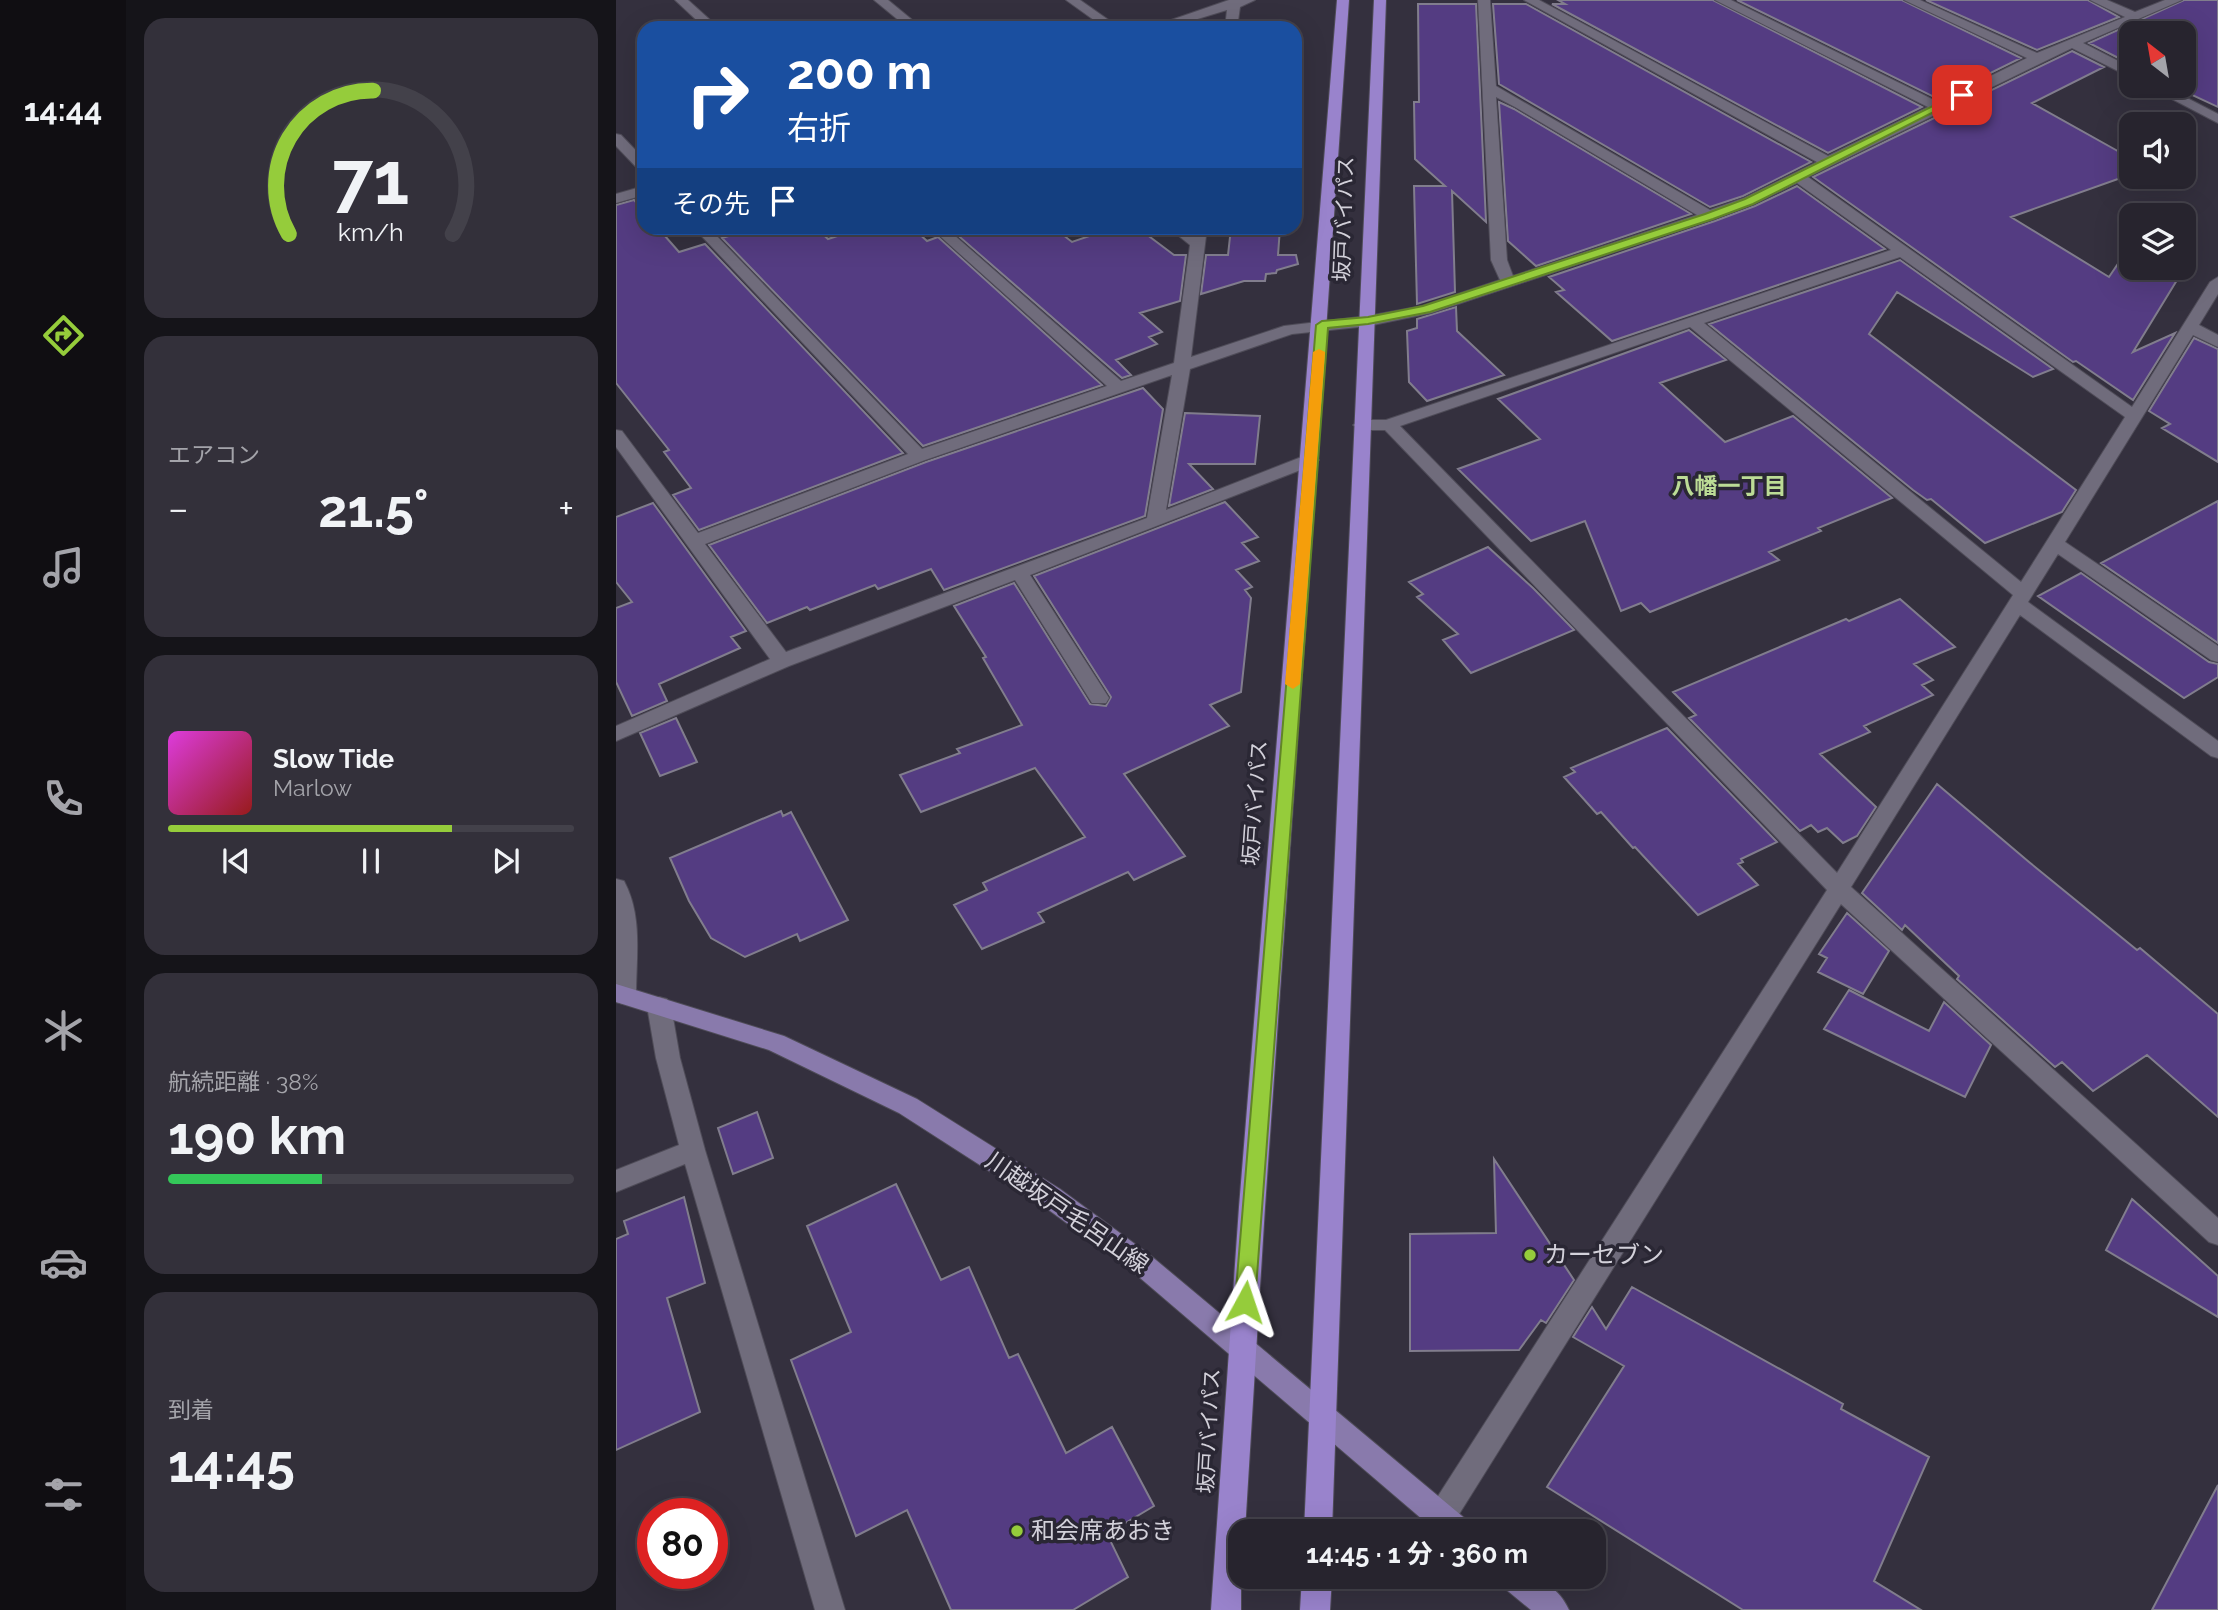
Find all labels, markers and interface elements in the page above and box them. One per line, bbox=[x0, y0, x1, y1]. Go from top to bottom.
north arrow bbox=[2119, 21, 2196, 98]
map controls bbox=[2119, 21, 2196, 280]
text: 200 m bbox=[787, 43, 932, 100]
icon: right bbox=[672, 49, 763, 140]
pin bbox=[1932, 65, 1992, 125]
icon: arrive bbox=[1943, 76, 1981, 114]
text: 14:44 bbox=[24, 91, 102, 128]
text: 右折 bbox=[787, 109, 851, 146]
button: sound bbox=[2119, 112, 2196, 189]
text: 71 bbox=[333, 137, 409, 222]
street label: 坂戸バイパス bbox=[1329, 156, 1358, 282]
icon: arrive bbox=[764, 182, 802, 220]
text: その先 bbox=[672, 189, 750, 219]
button: layers bbox=[2119, 203, 2196, 280]
text: km/h bbox=[338, 217, 404, 247]
icon: directions bbox=[39, 311, 88, 360]
text: エアコン bbox=[168, 441, 260, 468]
district label: 八幡一丁目 bbox=[1672, 472, 1787, 499]
text: 21.5° bbox=[318, 478, 429, 539]
text: − bbox=[168, 486, 188, 531]
text: + bbox=[558, 486, 574, 531]
icon: music bbox=[39, 543, 88, 592]
street label: 坂戸バイパス bbox=[1238, 739, 1271, 866]
text: Slow Tide bbox=[273, 744, 394, 774]
icon: phone bbox=[39, 774, 88, 823]
text: Marlow bbox=[273, 774, 352, 801]
icon: previous bbox=[217, 842, 255, 880]
icon: pause bbox=[352, 842, 390, 880]
icon: next bbox=[487, 842, 525, 880]
icon: climate bbox=[39, 1006, 88, 1055]
text: 航続距離 · 38% bbox=[168, 1068, 318, 1095]
text: 190 km bbox=[168, 1105, 346, 1166]
street label: 川越坂戸毛呂山線 bbox=[980, 1146, 1154, 1280]
icon: car bbox=[39, 1238, 88, 1287]
place label: カーセブン bbox=[1544, 1240, 1664, 1269]
marker: カーセブン bbox=[1522, 1247, 1538, 1263]
position arrow bbox=[1208, 1265, 1282, 1339]
street label: 坂戸バイパス bbox=[1193, 1368, 1224, 1494]
text: 到着 bbox=[168, 1396, 214, 1423]
text: 14:45 bbox=[168, 1433, 295, 1494]
icon: filters bbox=[39, 1470, 88, 1519]
speed limit sign: 80 bbox=[637, 1498, 728, 1589]
place label: 和会席あおき bbox=[1031, 1516, 1175, 1545]
marker: 和会席あおき bbox=[1009, 1523, 1025, 1539]
text: 14:45 · 1 分 · 360 m bbox=[1306, 1539, 1528, 1569]

